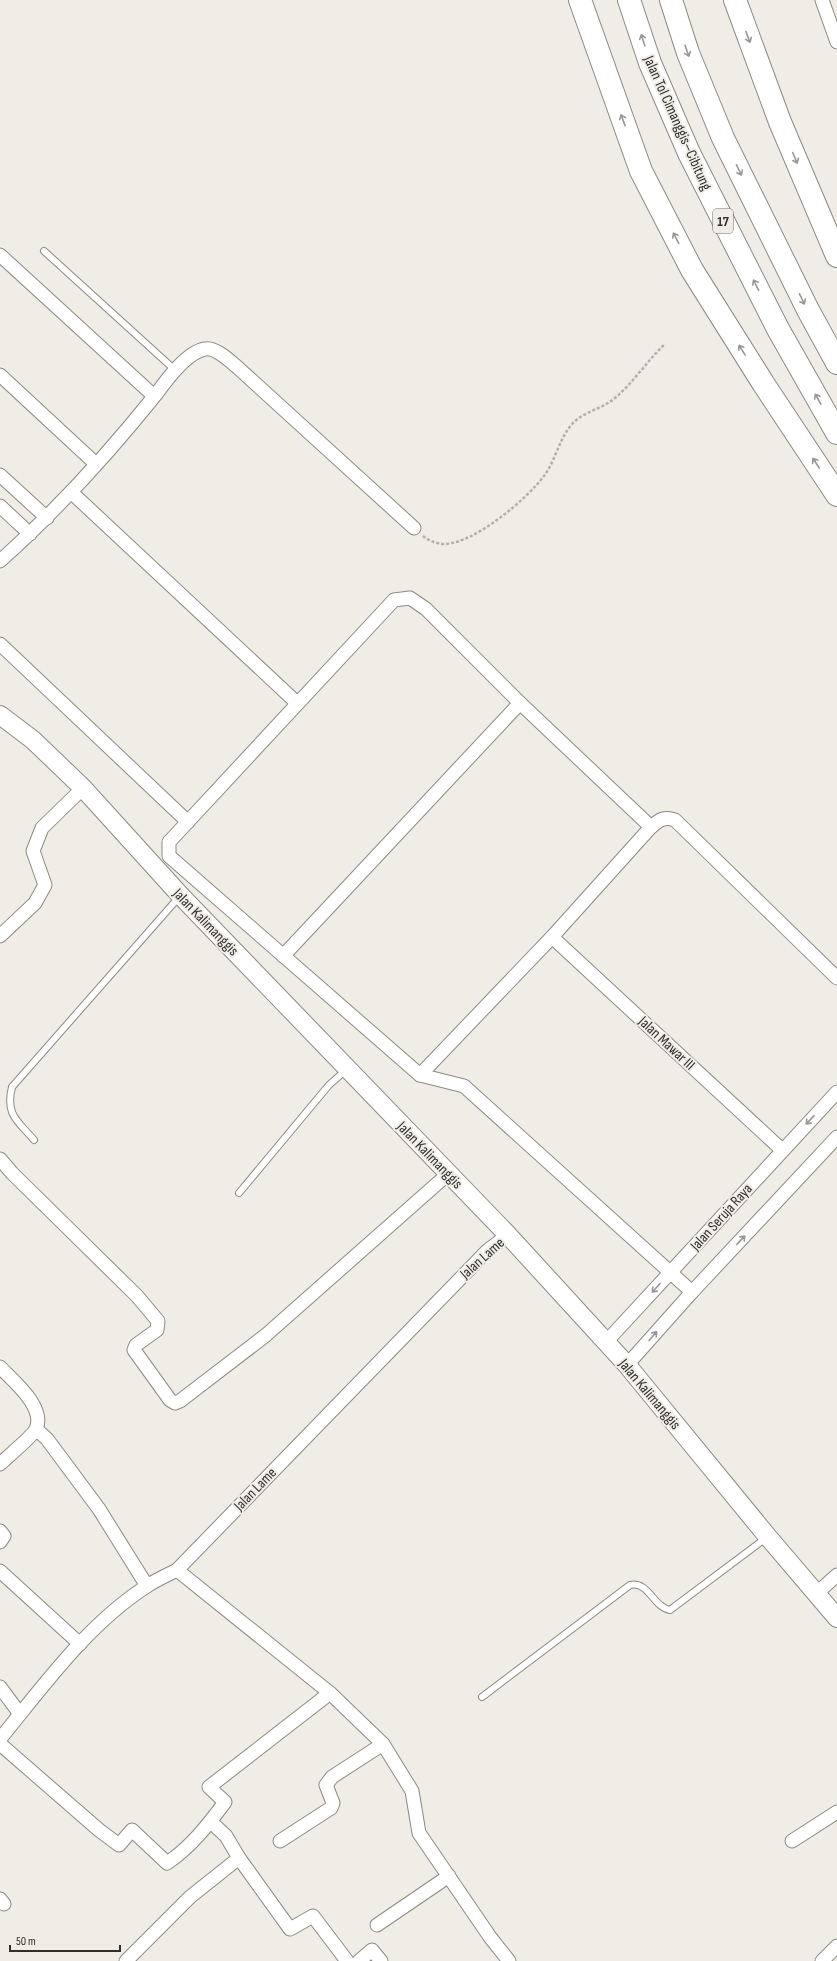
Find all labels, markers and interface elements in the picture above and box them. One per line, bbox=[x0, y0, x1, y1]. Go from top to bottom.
one-way arrow bbox=[745, 30, 753, 42]
one-way arrow bbox=[638, 34, 646, 46]
one-way arrow bbox=[684, 44, 692, 56]
street label: Jalan Tol Cimanggis–Cibitung bbox=[639, 52, 716, 194]
one-way arrow bbox=[619, 113, 626, 126]
one-way arrow bbox=[792, 151, 799, 163]
one-way arrow bbox=[736, 164, 743, 176]
road number: 17 bbox=[713, 209, 733, 233]
one-way arrow bbox=[672, 232, 679, 244]
one-way arrow bbox=[752, 279, 759, 291]
one-way arrow bbox=[799, 293, 806, 305]
one-way arrow bbox=[738, 345, 746, 356]
one-way arrow bbox=[813, 393, 821, 405]
one-way arrow bbox=[811, 457, 819, 469]
street label: Jalan Kalimanggis bbox=[168, 884, 243, 960]
street label: Jalan Mawar III bbox=[634, 1012, 699, 1074]
one-way arrow bbox=[805, 1115, 815, 1125]
street label: Jalan Kalimanggis bbox=[392, 1117, 467, 1193]
street label: Jalan Seruja Raya bbox=[686, 1180, 757, 1256]
street label: Jalan Lame bbox=[455, 1234, 508, 1284]
one-way arrow bbox=[736, 1235, 745, 1245]
one-way arrow bbox=[652, 1283, 661, 1293]
one-way arrow bbox=[648, 1331, 657, 1341]
street label: Jalan Kalimanggis bbox=[614, 1354, 685, 1434]
street label: Jalan Lame bbox=[229, 1464, 281, 1516]
scale bar bbox=[10, 1927, 120, 1953]
text: 50 m bbox=[16, 1934, 36, 1949]

